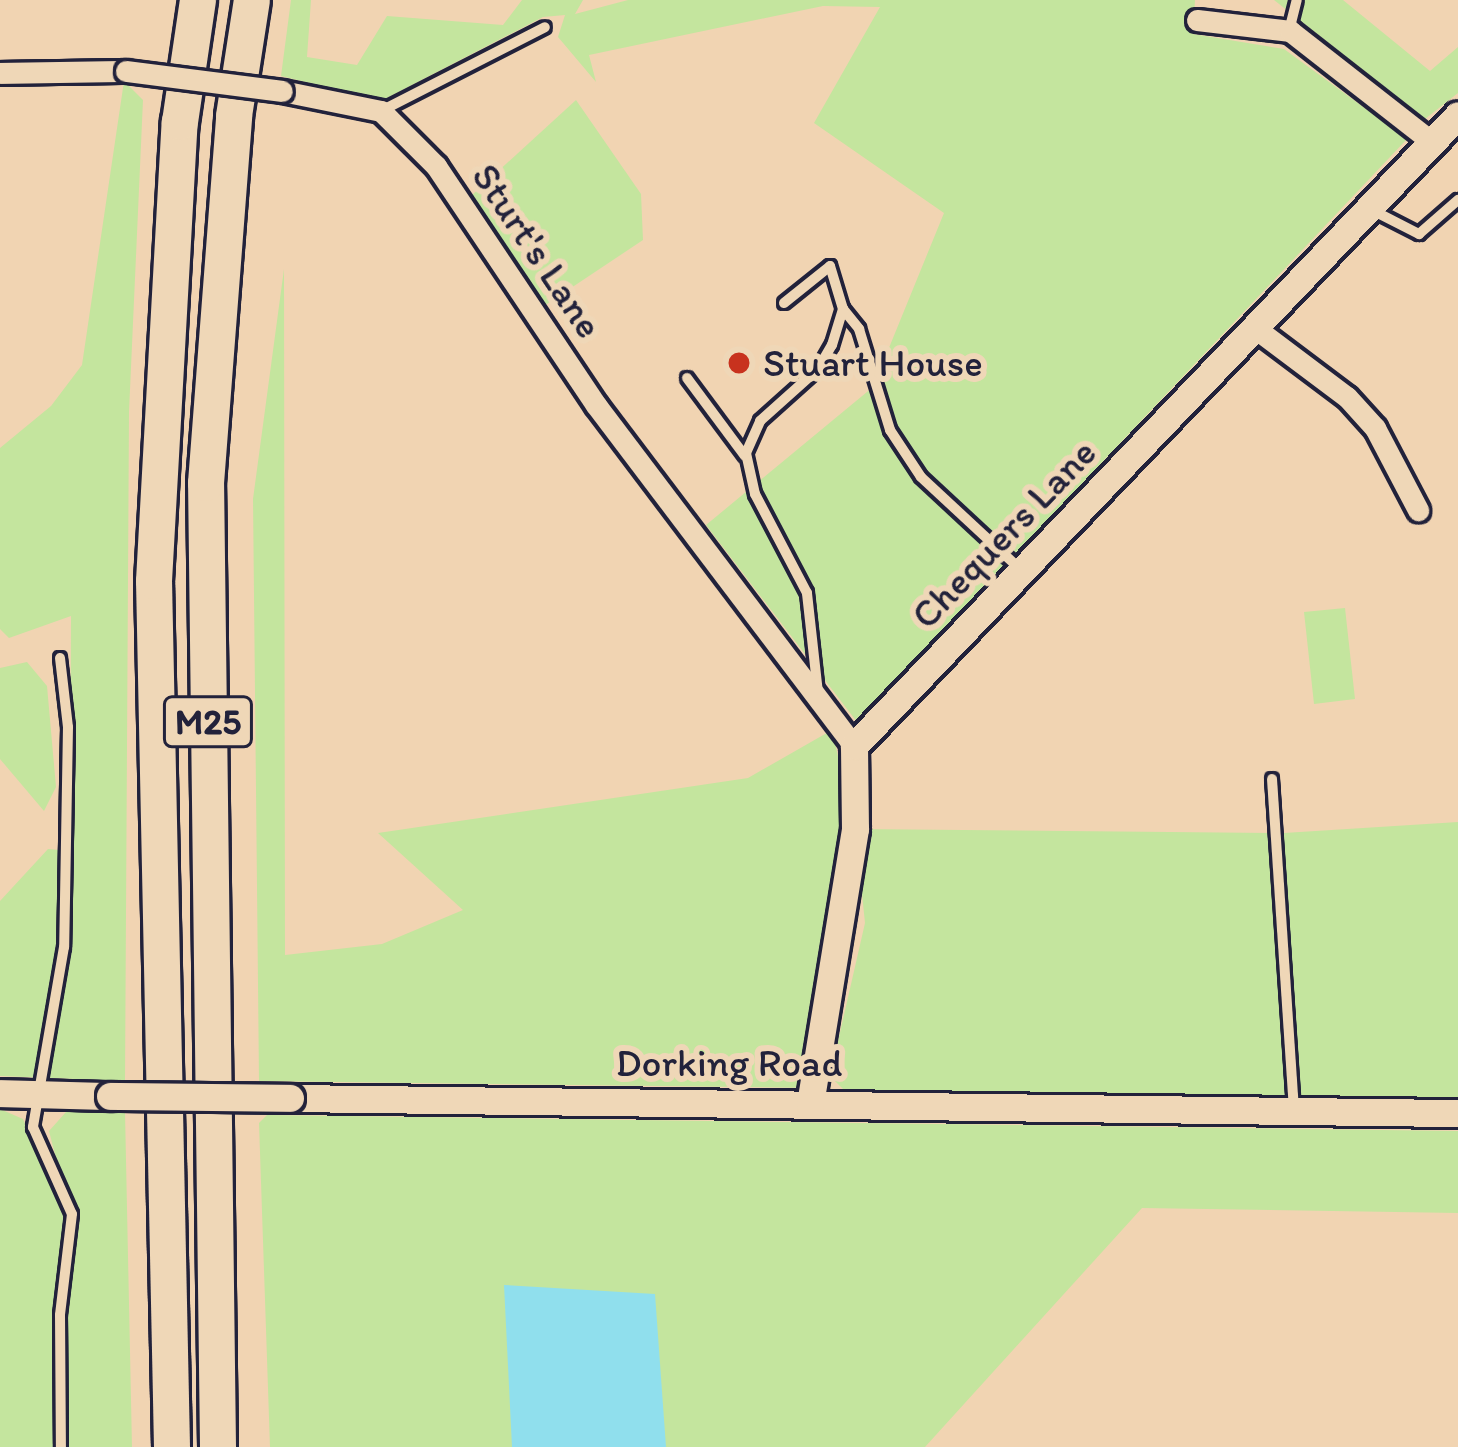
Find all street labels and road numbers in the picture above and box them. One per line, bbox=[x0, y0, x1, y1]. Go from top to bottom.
street label: Sturt's Lane bbox=[461, 154, 613, 348]
street label: Chequers Lane bbox=[901, 429, 1107, 639]
road number: M25 bbox=[160, 692, 256, 752]
street label: Dorking Road bbox=[616, 1040, 842, 1086]

